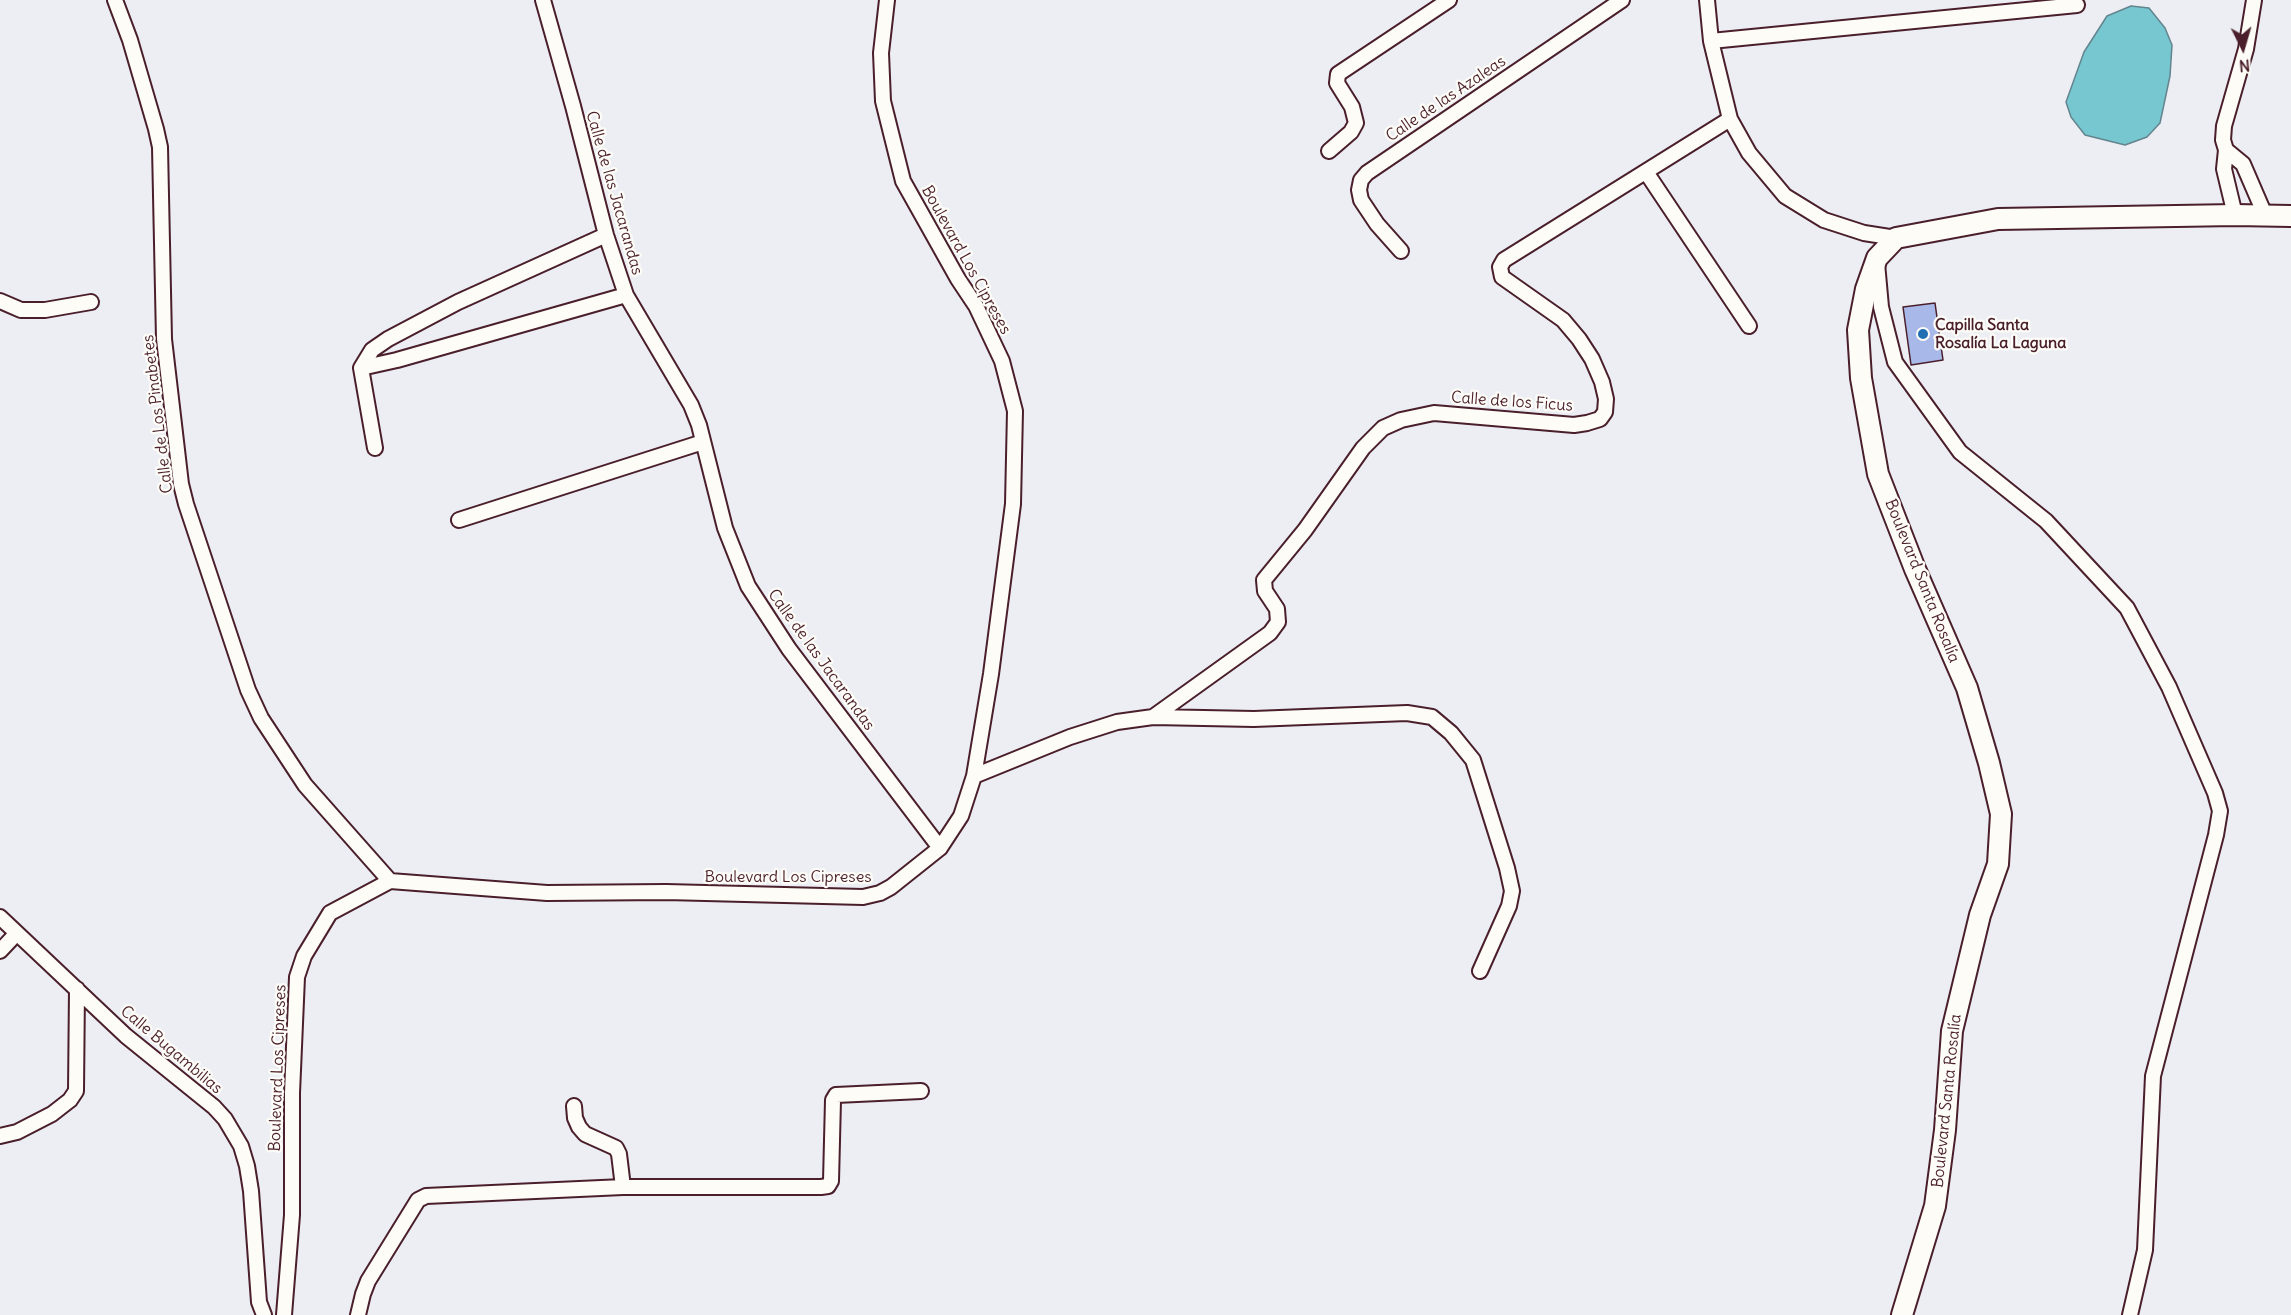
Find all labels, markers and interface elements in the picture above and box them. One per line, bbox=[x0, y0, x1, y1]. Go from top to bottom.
north arrow bbox=[2213, 18, 2273, 78]
street label: Calle de las Azaleas bbox=[1382, 52, 1510, 146]
text: N bbox=[2238, 55, 2251, 76]
street label: Calle de las Jacarandas bbox=[581, 109, 647, 277]
street label: Boulevard Los Cipreses bbox=[917, 182, 1015, 338]
place label: Capilla Santa Rosalía La Laguna bbox=[1935, 315, 2066, 353]
marker: Capilla Santa Rosalía La Laguna bbox=[1916, 327, 1930, 341]
street label: Calle de Los Pinabetes bbox=[139, 334, 177, 494]
street label: Calle de los Ficus bbox=[1450, 388, 1574, 416]
street label: Boulevard Santa Rosalía bbox=[1880, 496, 1964, 666]
street label: Calle de las Jacarandas bbox=[763, 586, 879, 734]
street label: Boulevard Los Cipreses bbox=[704, 867, 872, 887]
street label: Boulevard Los Cipreses bbox=[265, 984, 291, 1152]
street label: Calle Bugambilias bbox=[116, 1002, 226, 1098]
street label: Boulevard Santa Rosalía bbox=[1928, 1013, 1966, 1189]

